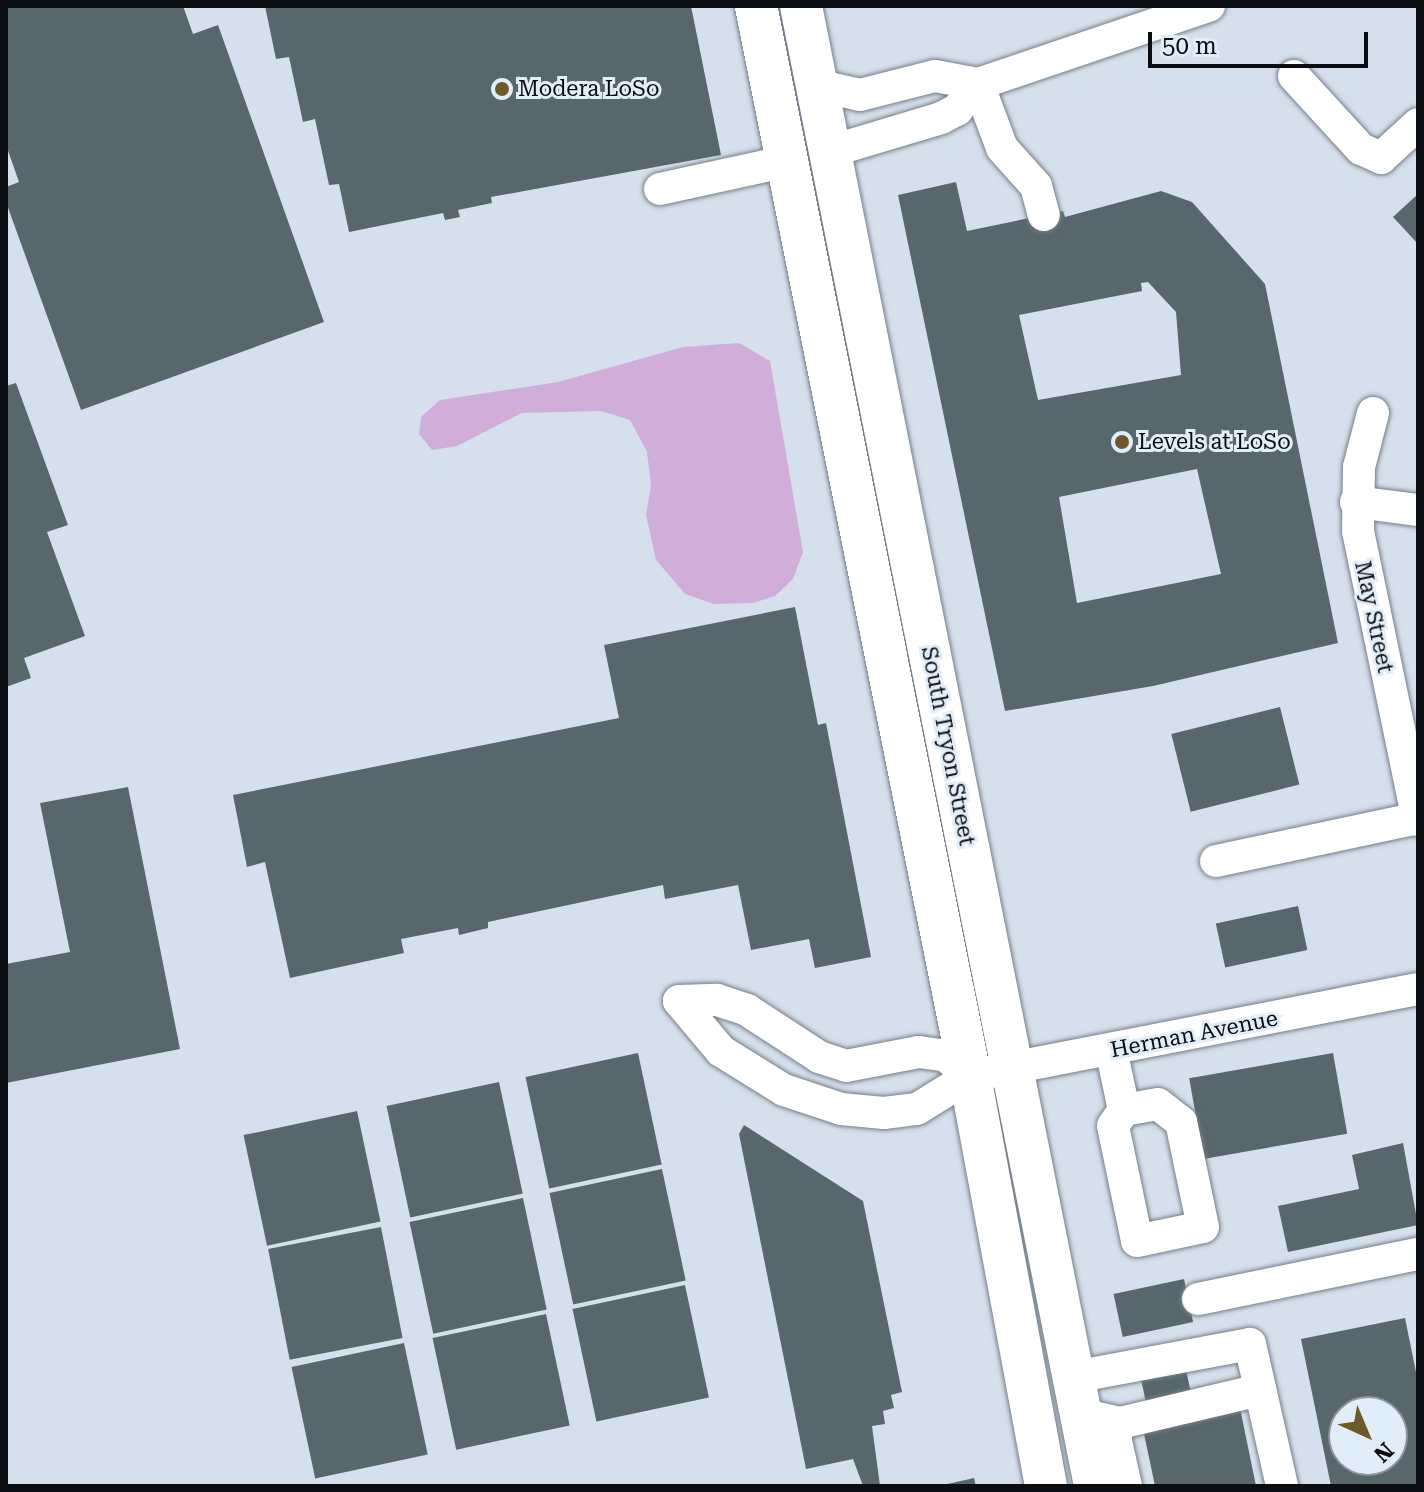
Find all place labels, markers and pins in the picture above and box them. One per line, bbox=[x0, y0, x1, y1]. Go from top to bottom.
place label: Modera LoSo bbox=[518, 76, 660, 102]
marker: Modera LoSo bbox=[493, 80, 511, 98]
place label: Levels at LoSo bbox=[1138, 429, 1291, 455]
marker: Levels at LoSo bbox=[1113, 433, 1131, 451]

